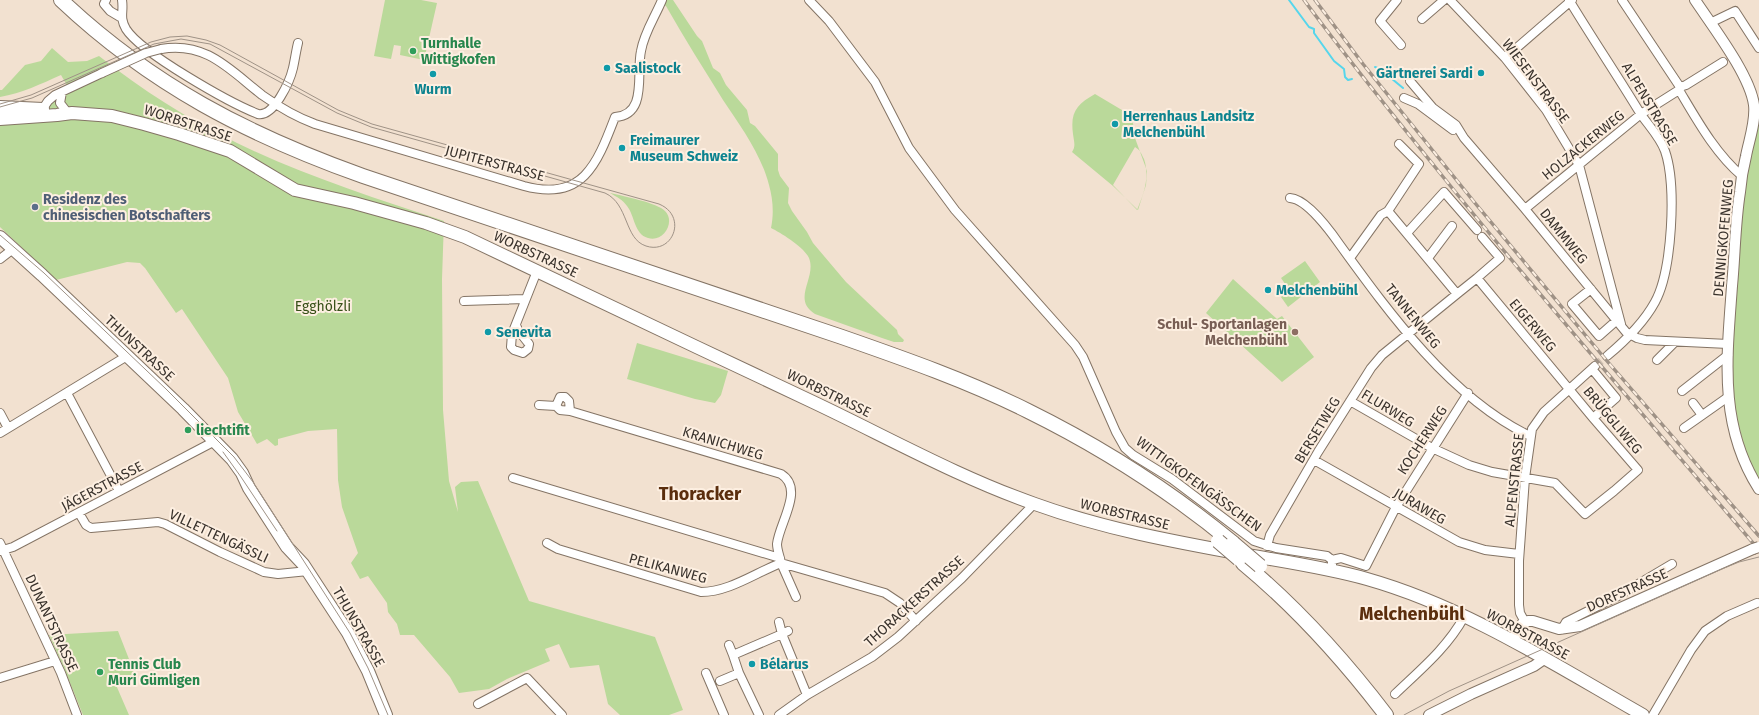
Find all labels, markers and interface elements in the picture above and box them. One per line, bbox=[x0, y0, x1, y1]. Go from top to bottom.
place label: Turnhalle Wittigkofen bbox=[421, 35, 496, 68]
street label: WIESENSTRASSE bbox=[1498, 36, 1573, 127]
marker: Turnhalle Wittigkofen bbox=[408, 46, 418, 56]
place label: Saalistock bbox=[615, 60, 681, 77]
street label: ALPENSTRASSE bbox=[1618, 60, 1681, 149]
marker: Saalistock bbox=[602, 63, 612, 73]
place label: Gärtnerei Sardi bbox=[1376, 65, 1473, 82]
marker: Gärtnerei Sardi bbox=[1476, 68, 1486, 78]
marker: Wurm bbox=[428, 69, 438, 79]
place label: Wurm bbox=[414, 81, 452, 98]
street label: WORBSTRASSE bbox=[142, 101, 234, 146]
street label: HOLZACKERWEG bbox=[1539, 107, 1628, 184]
place label: Herrenhaus Landsitz Melchenbühl bbox=[1123, 108, 1255, 141]
marker: Herrenhaus Landsitz Melchenbühl bbox=[1110, 119, 1120, 129]
place label: Freimaurer Museum Schweiz bbox=[630, 132, 739, 165]
street label: JUPITERSTRASSE bbox=[443, 142, 547, 185]
marker: Freimaurer Museum Schweiz bbox=[617, 143, 627, 153]
street label: DENNIGKOFENWEG bbox=[1710, 179, 1737, 298]
place label: Residenz des chinesischen Botschafters bbox=[43, 191, 211, 224]
marker: Residenz des chinesischen Botschafters bbox=[30, 202, 40, 212]
street label: DAMMWEG bbox=[1536, 205, 1591, 267]
street label: WORBSTRASSE bbox=[491, 227, 581, 282]
street label: TANNENWEG bbox=[1381, 280, 1444, 352]
place label: Melchenbühl bbox=[1276, 282, 1359, 299]
marker: Melchenbühl bbox=[1263, 285, 1273, 295]
street label: EIGERWEG bbox=[1505, 295, 1560, 355]
park label: Egghölzli bbox=[295, 298, 351, 315]
street label: THUNSTRASSE bbox=[101, 312, 178, 385]
place label: Schul- Sportanlagen Melchenbühl bbox=[1157, 316, 1288, 349]
place label: Senevita bbox=[496, 324, 552, 341]
marker: Senevita bbox=[483, 327, 493, 337]
marker: Schul- Sportanlagen Melchenbühl bbox=[1290, 327, 1300, 337]
street label: WORBSTRASSE bbox=[784, 366, 874, 421]
street label: BRÜGGLIWEG bbox=[1580, 383, 1646, 457]
street label: FLURWEG bbox=[1358, 386, 1417, 431]
street label: BERSETWEG bbox=[1291, 394, 1344, 467]
street label: KOCHERWEG bbox=[1394, 403, 1451, 478]
place label: liechtifit bbox=[196, 422, 250, 439]
street label: KRANICHWEG bbox=[680, 423, 765, 464]
marker: liechtifit bbox=[183, 425, 193, 435]
street label: WITTIGKOFENGÄSSCHEN bbox=[1133, 433, 1265, 536]
street label: ALPENSTRASSE bbox=[1501, 433, 1528, 528]
street label: JÄGERSTRASSE bbox=[58, 458, 146, 515]
district label: Thoracker bbox=[659, 483, 742, 505]
street label: JURAWEG bbox=[1390, 485, 1449, 528]
street label: WORBSTRASSE bbox=[1078, 495, 1171, 534]
street label: VILLETTENGÄSSLI bbox=[166, 506, 271, 567]
street label: PELIKANWEG bbox=[627, 550, 709, 587]
street label: THORACKERSTRASSE bbox=[861, 552, 968, 651]
street label: DORFSTRASSE bbox=[1584, 565, 1671, 616]
street label: DUNANTSTRASSE bbox=[21, 572, 82, 675]
street label: THUNSTRASSE bbox=[329, 584, 388, 670]
district label: Melchenbühl bbox=[1359, 603, 1465, 625]
street label: WORBSTRASSE bbox=[1483, 605, 1572, 663]
place label: Tennis Club Muri Gümligen bbox=[108, 656, 200, 689]
place label: Bélarus bbox=[760, 656, 809, 673]
marker: Bélarus bbox=[747, 659, 757, 669]
marker: Tennis Club Muri Gümligen bbox=[95, 667, 105, 677]

